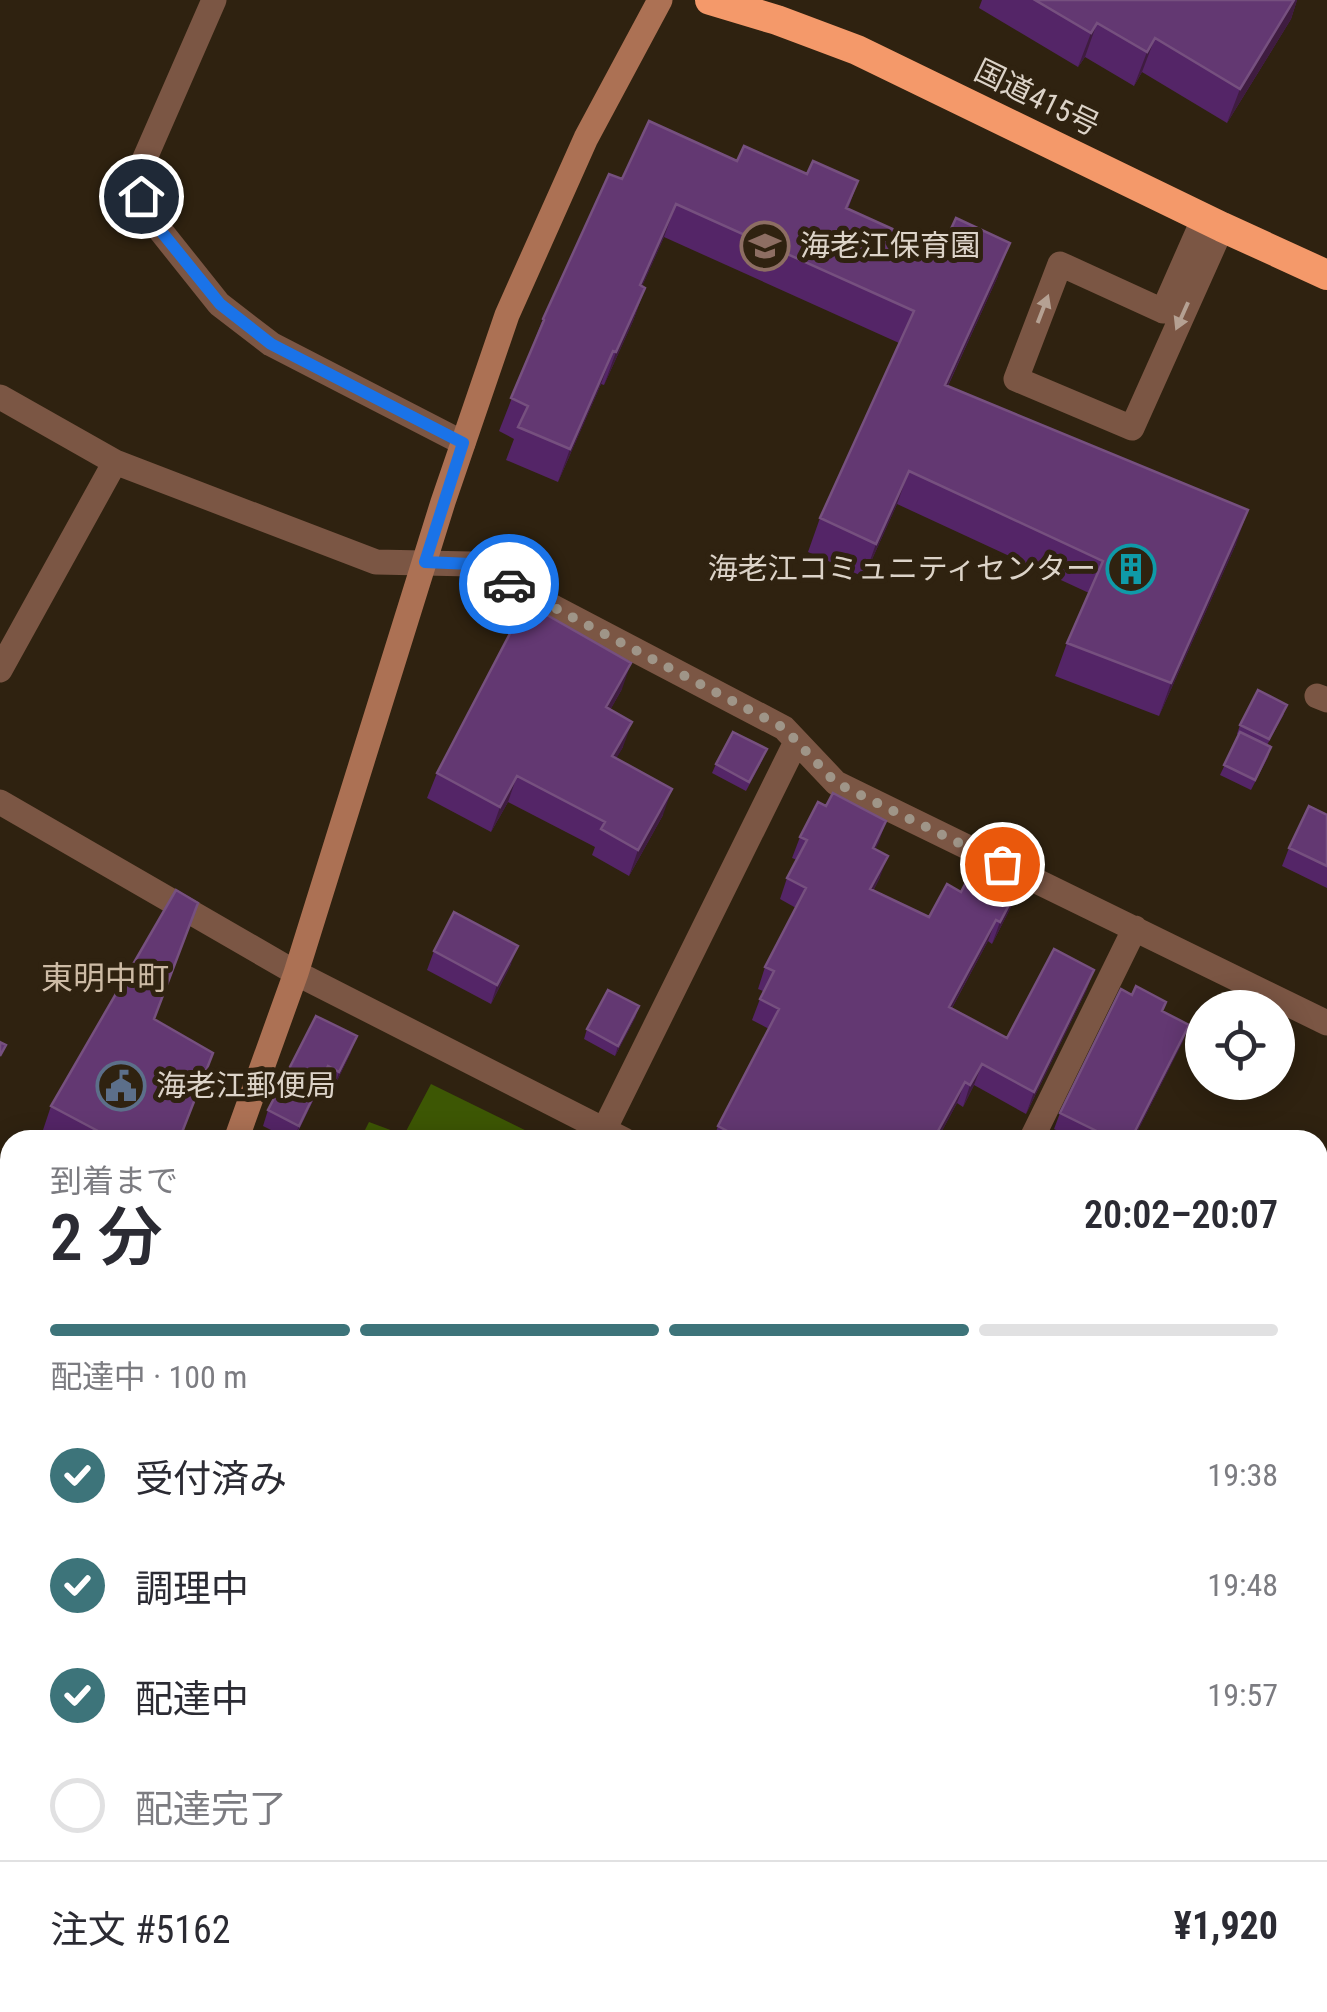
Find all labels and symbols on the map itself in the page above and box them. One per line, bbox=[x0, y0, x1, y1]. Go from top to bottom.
street label: 国道415号 bbox=[969, 52, 1105, 143]
pin bbox=[99, 154, 184, 239]
school or university icon: 海老江保育園 bbox=[739, 220, 791, 272]
place label: 海老江保育園 bbox=[800, 228, 980, 263]
one-way arrow bbox=[1036, 293, 1051, 323]
one-way arrow bbox=[1174, 301, 1190, 331]
courier bbox=[459, 534, 559, 634]
building icon: 海老江コミュニティセンター bbox=[1105, 543, 1157, 595]
place label: 海老江コミュニティセンター bbox=[708, 551, 1096, 586]
pin bbox=[960, 822, 1045, 907]
district label: 東明中町 bbox=[41, 959, 169, 997]
public building icon: 海老江郵便局 bbox=[95, 1060, 147, 1112]
place label: 海老江郵便局 bbox=[156, 1068, 336, 1103]

